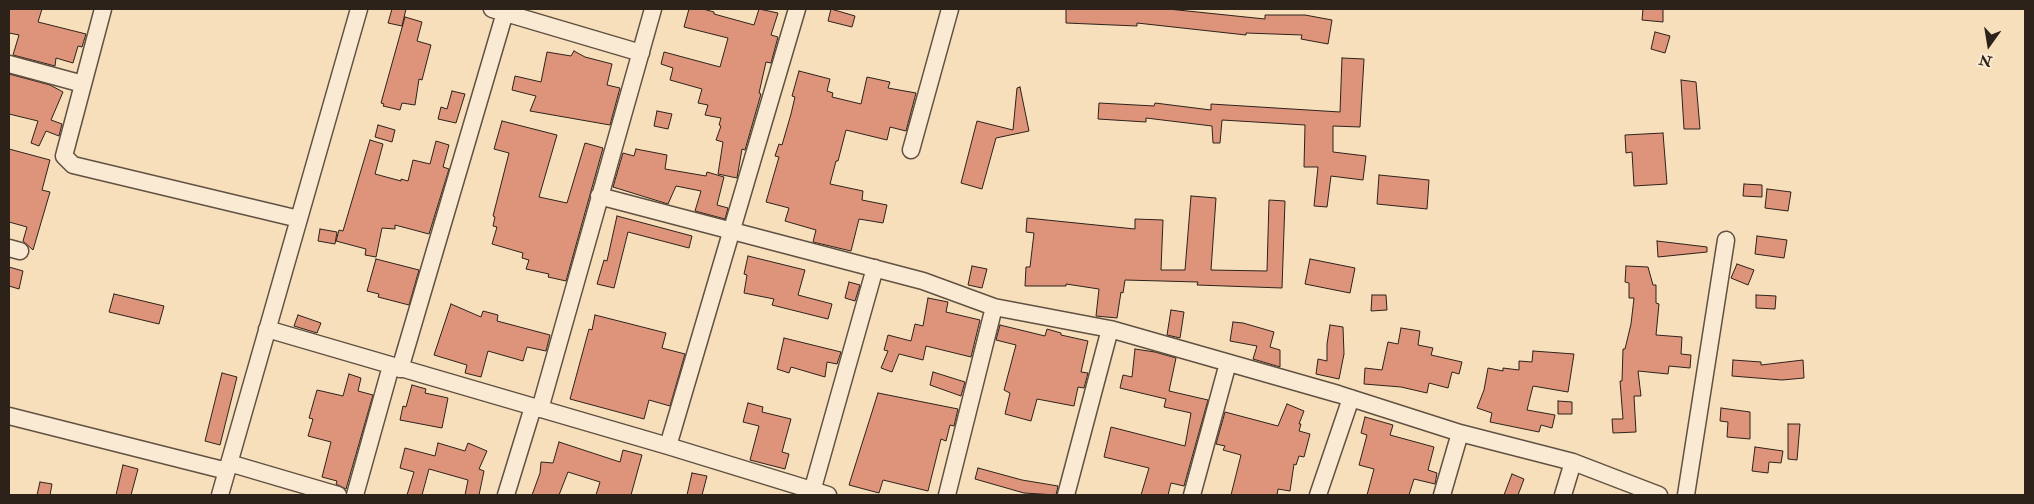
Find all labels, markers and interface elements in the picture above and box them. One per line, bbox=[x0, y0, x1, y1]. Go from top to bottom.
north arrow bbox=[1964, 20, 2014, 70]
text: N bbox=[1977, 50, 1994, 70]

